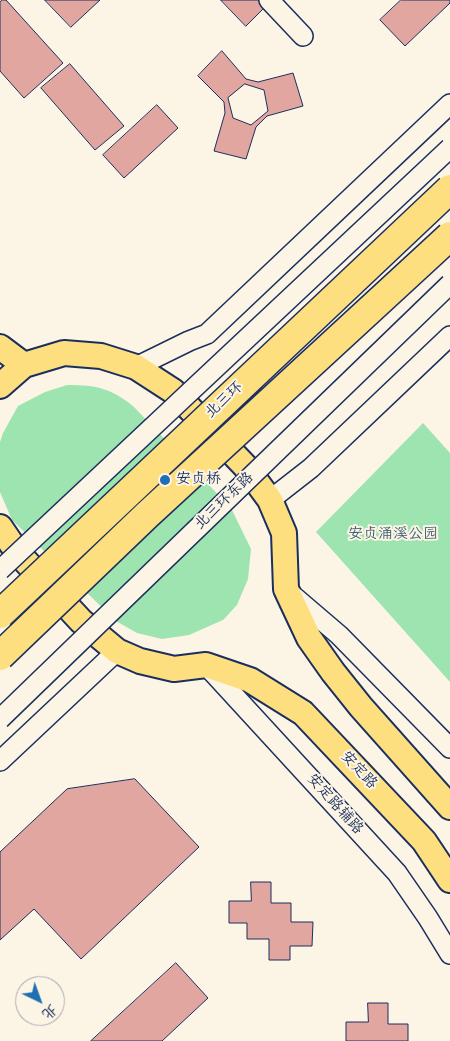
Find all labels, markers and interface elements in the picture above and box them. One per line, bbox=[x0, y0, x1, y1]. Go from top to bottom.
street label: 北三环 bbox=[202, 379, 248, 423]
street label: 北三环东路 bbox=[192, 469, 258, 535]
place label: 安贞桥 bbox=[176, 471, 221, 489]
marker: 安贞桥 bbox=[158, 473, 172, 487]
park label: 安贞涌溪公园 bbox=[348, 526, 438, 544]
street label: 安定路 bbox=[336, 748, 380, 794]
street label: 安定路辅路 bbox=[302, 771, 366, 839]
north arrow bbox=[15, 976, 65, 1026]
text: 北 bbox=[37, 999, 62, 1024]

